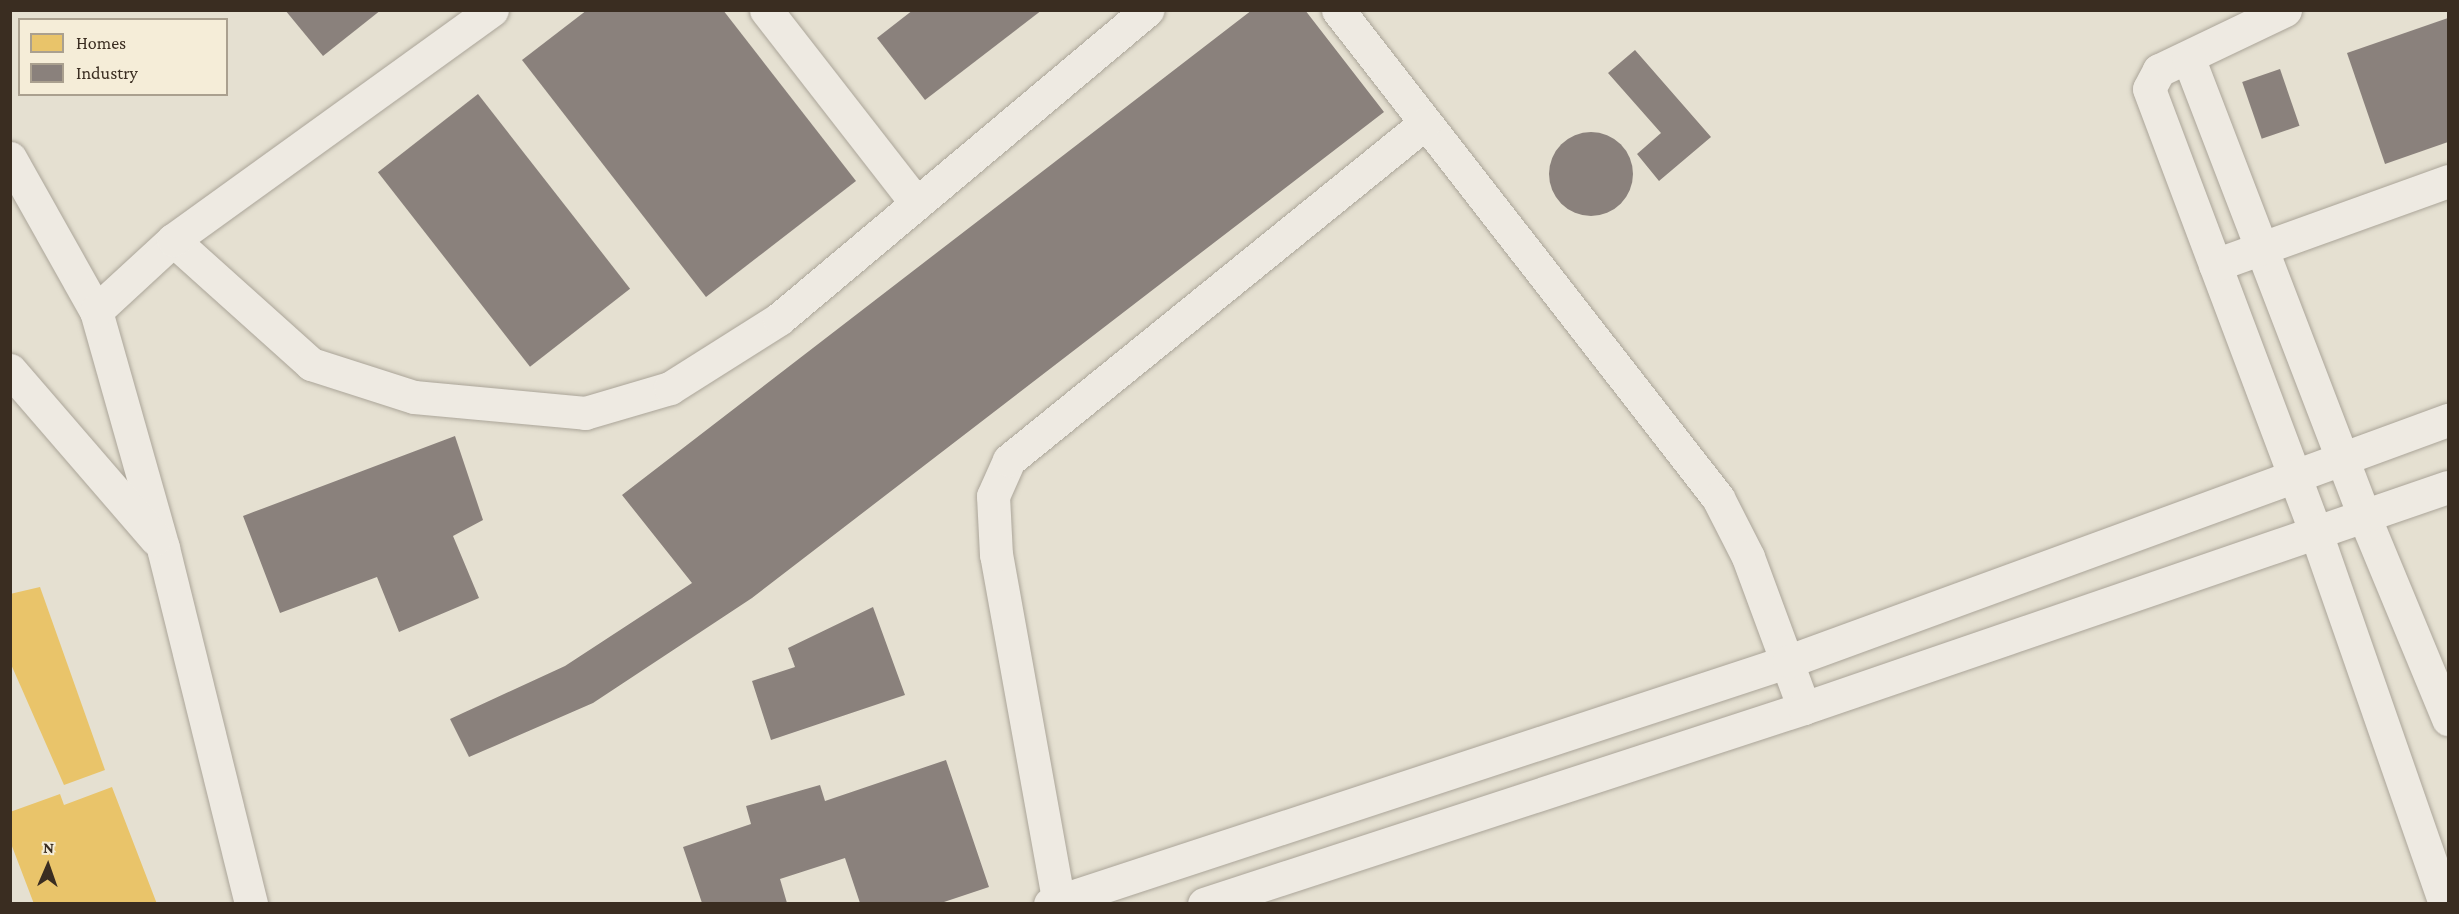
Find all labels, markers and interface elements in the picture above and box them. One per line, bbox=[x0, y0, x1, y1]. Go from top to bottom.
legend bbox=[18, 18, 228, 96]
text: Homes bbox=[76, 33, 126, 53]
text: Industry bbox=[76, 63, 138, 83]
north arrow bbox=[18, 836, 78, 896]
text: N bbox=[43, 839, 54, 856]

